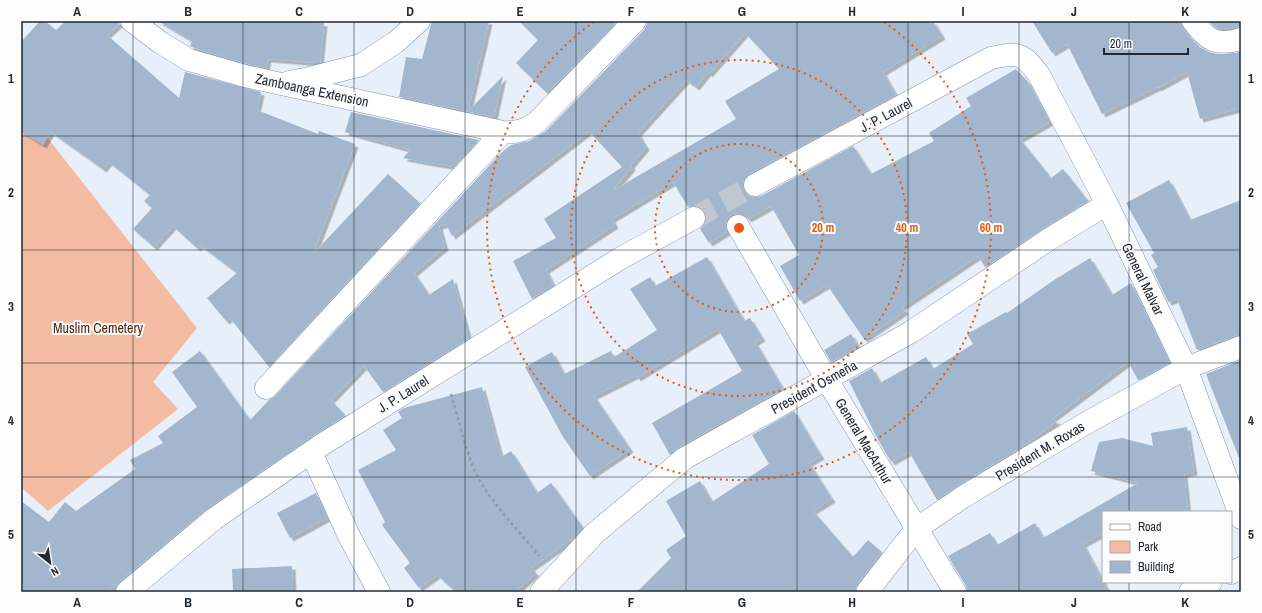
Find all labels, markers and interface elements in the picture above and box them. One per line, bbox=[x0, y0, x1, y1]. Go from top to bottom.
text: A bbox=[73, 3, 81, 20]
text: B bbox=[184, 3, 192, 20]
text: C bbox=[295, 3, 303, 20]
text: D bbox=[406, 3, 414, 20]
text: E bbox=[516, 3, 524, 20]
text: F bbox=[628, 3, 635, 20]
text: G bbox=[738, 3, 746, 20]
text: H bbox=[848, 3, 856, 20]
text: I bbox=[962, 3, 965, 20]
text: J bbox=[1071, 3, 1077, 20]
text: K bbox=[1181, 3, 1189, 20]
scale bar bbox=[1104, 30, 1188, 56]
text: 20 m bbox=[1110, 36, 1132, 52]
street label: Zamboanga Extension bbox=[254, 69, 370, 111]
text: 1 bbox=[8, 70, 14, 87]
text: 1 bbox=[1248, 70, 1254, 87]
street label: J. P. Laurel bbox=[857, 94, 915, 136]
text: 2 bbox=[8, 184, 14, 201]
text: 2 bbox=[1248, 184, 1254, 201]
text: 20 m bbox=[812, 220, 834, 236]
text: 40 m bbox=[896, 220, 918, 236]
text: 60 m bbox=[980, 220, 1002, 236]
centre of rings bbox=[732, 221, 746, 235]
street label: General Malvar bbox=[1118, 240, 1168, 318]
text: 3 bbox=[8, 298, 14, 315]
text: 3 bbox=[1248, 298, 1254, 315]
park label: Muslim Cemetery bbox=[53, 319, 143, 337]
street label: President Osmeña bbox=[768, 356, 861, 418]
street label: J. P. Laurel bbox=[374, 371, 432, 417]
street label: General MacArthur bbox=[831, 395, 897, 487]
text: 4 bbox=[8, 412, 14, 429]
text: 4 bbox=[1248, 412, 1254, 429]
street label: President M. Roxas bbox=[992, 417, 1088, 485]
legend bbox=[1102, 511, 1232, 583]
text: Road bbox=[1138, 519, 1162, 535]
text: 5 bbox=[8, 526, 14, 543]
text: 5 bbox=[1248, 526, 1254, 543]
text: Park bbox=[1138, 539, 1158, 555]
north arrow bbox=[30, 543, 70, 583]
text: Building bbox=[1138, 559, 1175, 575]
text: N bbox=[49, 564, 61, 579]
text: A bbox=[73, 594, 81, 611]
text: B bbox=[184, 594, 192, 611]
text: C bbox=[295, 594, 303, 611]
text: D bbox=[406, 594, 414, 611]
text: E bbox=[516, 594, 524, 611]
text: F bbox=[628, 594, 635, 611]
text: G bbox=[738, 594, 746, 611]
text: H bbox=[848, 594, 856, 611]
text: I bbox=[962, 594, 965, 611]
text: J bbox=[1071, 594, 1077, 611]
text: K bbox=[1181, 594, 1189, 611]

